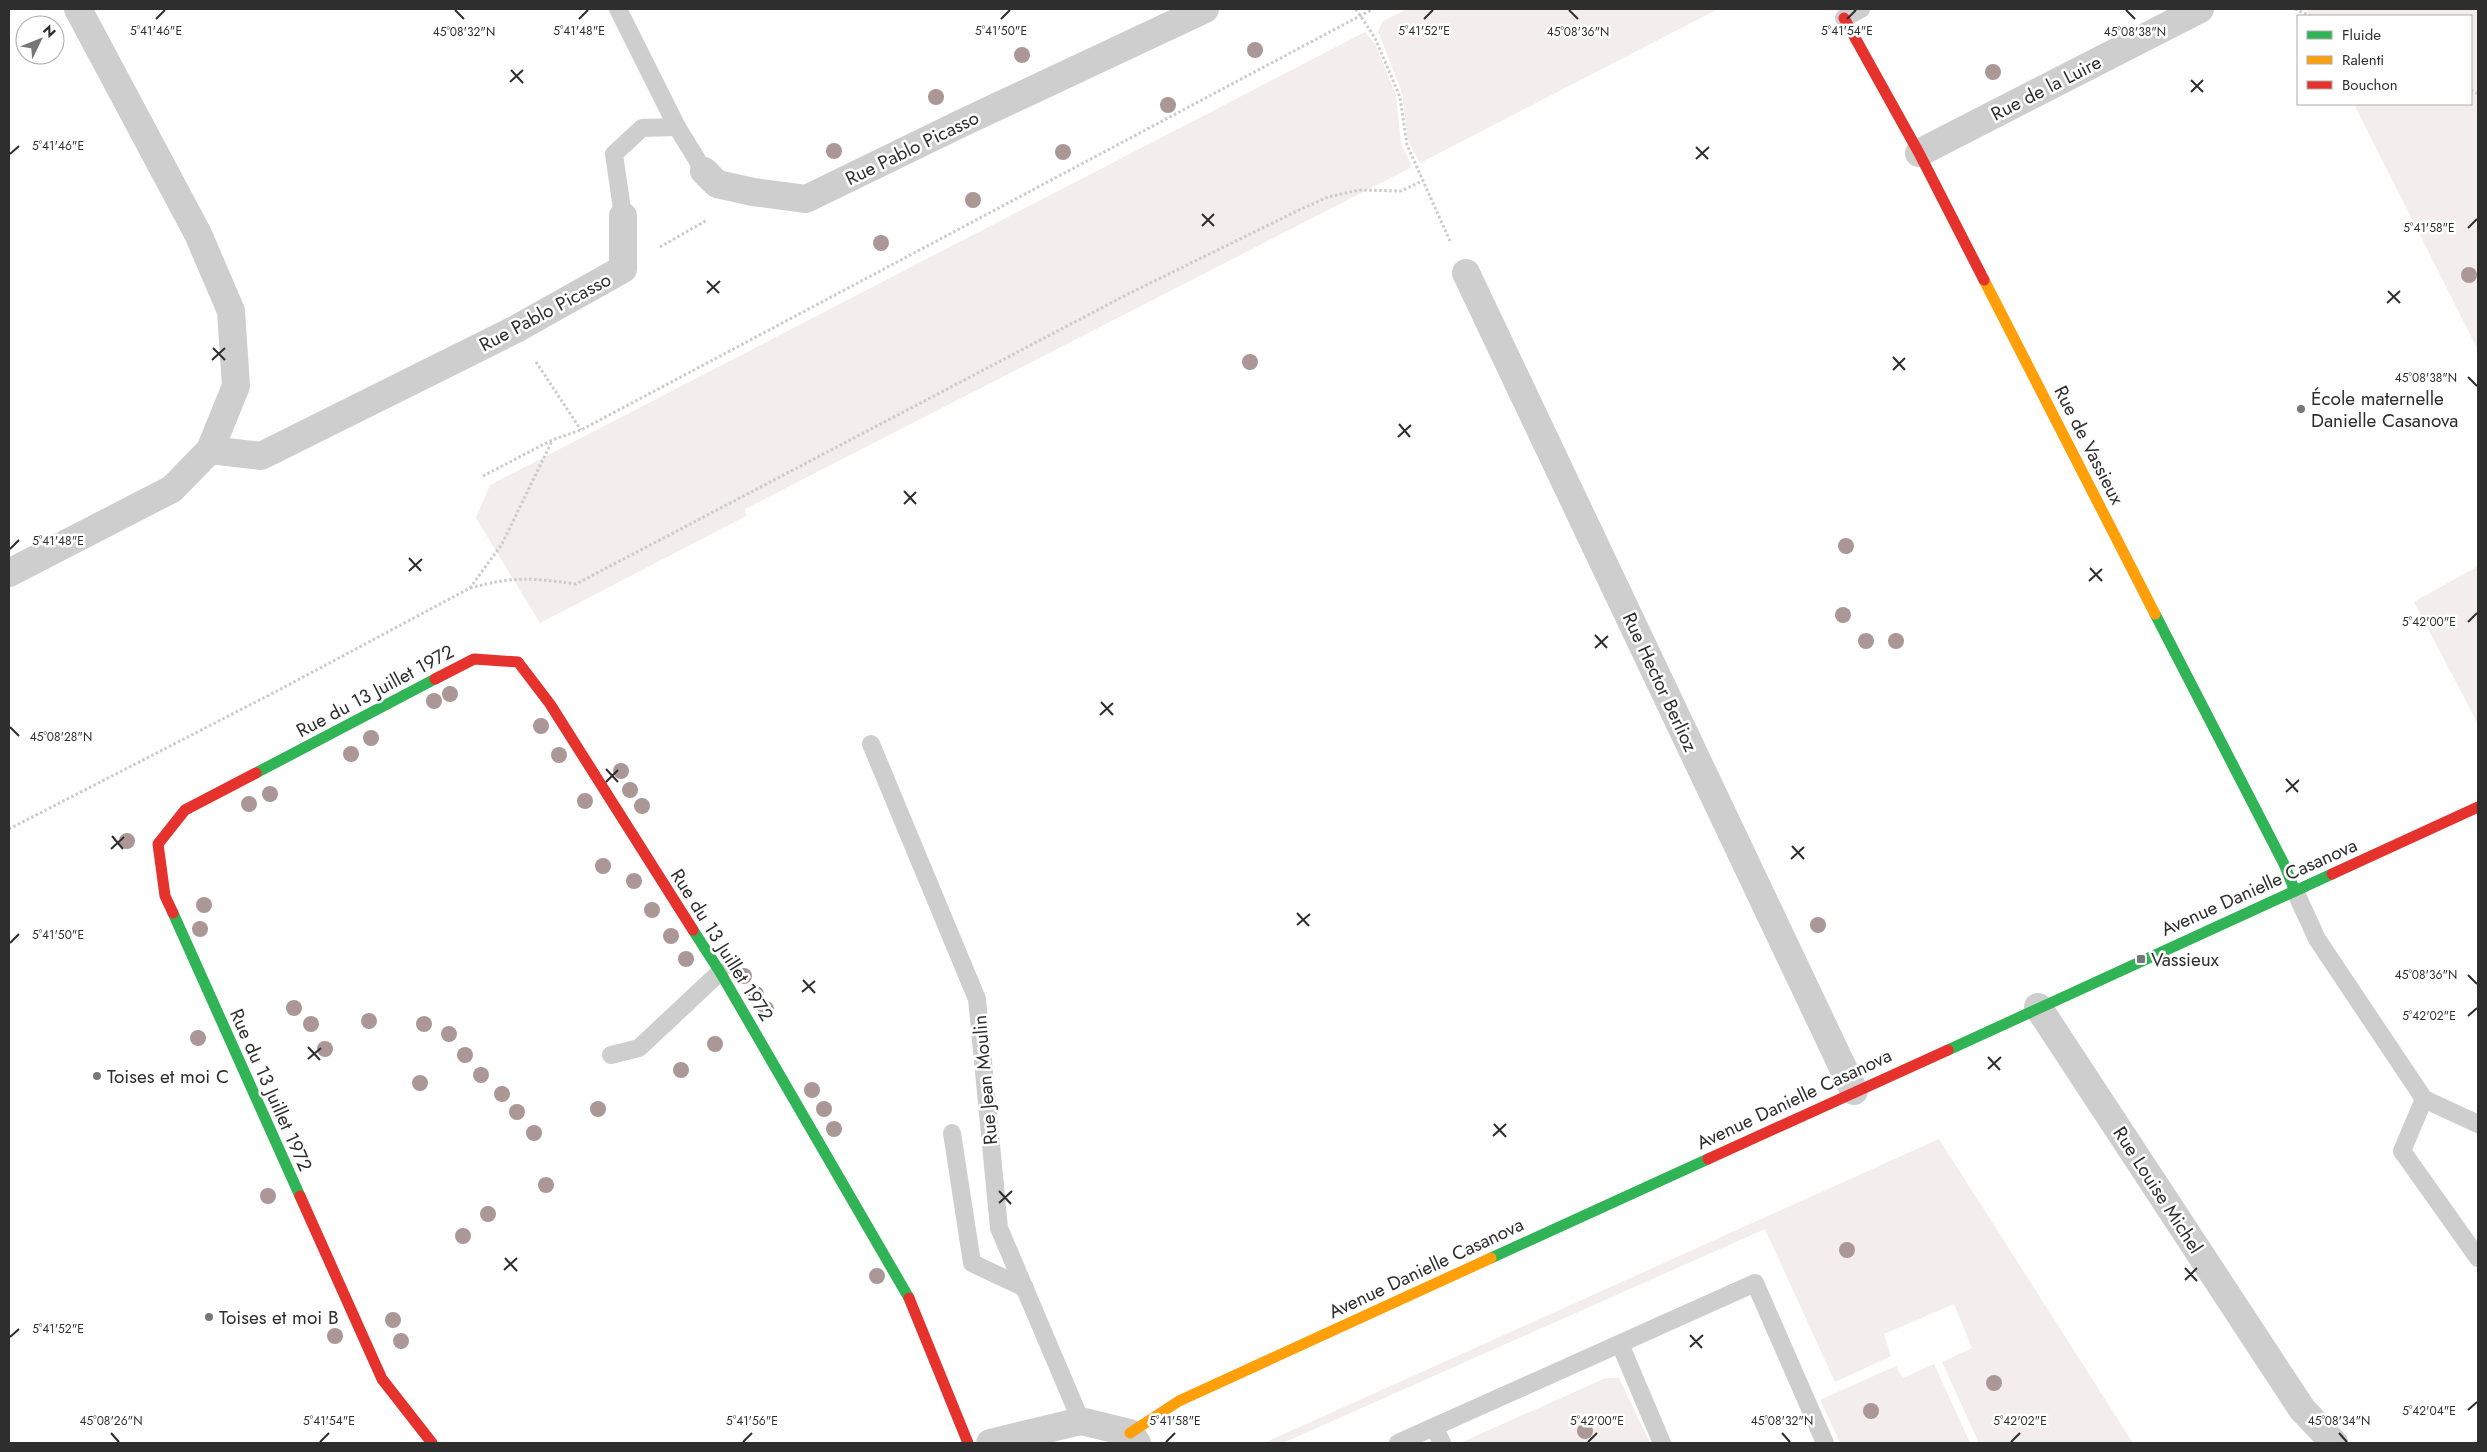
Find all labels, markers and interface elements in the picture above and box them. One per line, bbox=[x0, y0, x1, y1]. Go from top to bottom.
north arrow bbox=[15, 15, 65, 65]
legend bbox=[2297, 15, 2472, 105]
text: N bbox=[38, 20, 61, 42]
text: 5°41'46"E bbox=[130, 22, 182, 40]
text: 5°41'48"E bbox=[553, 22, 605, 40]
text: 5°41'50"E bbox=[975, 22, 1027, 40]
text: 5°41'52"E bbox=[1398, 22, 1450, 40]
text: 5°41'54"E bbox=[1821, 22, 1873, 40]
text: 45°08'32"N bbox=[433, 23, 495, 41]
text: 45°08'36"N bbox=[1547, 23, 1609, 41]
text: 45°08'38"N bbox=[2104, 23, 2166, 41]
text: Fluide bbox=[2342, 24, 2381, 46]
street label: Rue de la Luire bbox=[1986, 48, 2106, 127]
text: Ralenti bbox=[2342, 49, 2384, 71]
text: Bouchon bbox=[2342, 74, 2398, 96]
street label: Rue Pablo Picasso bbox=[841, 104, 983, 192]
text: 5°41'46"E bbox=[32, 137, 84, 155]
text: 5°41'58"E bbox=[2403, 219, 2455, 237]
street label: Rue Pablo Picasso bbox=[474, 266, 616, 358]
text: 45°08'38"N bbox=[2395, 369, 2457, 387]
street label: Rue de Vassieux bbox=[2047, 381, 2131, 509]
place label: École maternelle Danielle Casanova bbox=[2311, 385, 2459, 434]
marker: École maternelle Danielle Casanova bbox=[2295, 403, 2307, 415]
text: 5°41'48"E bbox=[32, 532, 84, 550]
street label: Rue Hector Berlioz bbox=[1616, 608, 1704, 756]
text: 5°42'00"E bbox=[2402, 613, 2456, 631]
street label: Rue du 13 Juillet 1972 bbox=[291, 638, 459, 744]
text: 45°08'28"N bbox=[30, 728, 92, 746]
street label: Avenue Danielle Casanova bbox=[2156, 831, 2362, 943]
street label: Rue du 13 Juillet 1972 bbox=[664, 864, 780, 1026]
text: 5°41'50"E bbox=[32, 926, 84, 944]
place label: Vassieux bbox=[2151, 946, 2219, 973]
marker: Vassieux bbox=[2135, 953, 2147, 965]
text: 45°08'36"N bbox=[2395, 966, 2457, 984]
street label: Rue du 13 Juillet 1972 bbox=[223, 1004, 319, 1176]
text: 5°42'02"E bbox=[2402, 1007, 2456, 1025]
street label: Rue Jean Moulin bbox=[966, 1014, 1004, 1146]
street label: Avenue Danielle Casanova bbox=[1692, 1042, 1896, 1156]
place label: Toises et moi C bbox=[107, 1063, 229, 1090]
marker: Toises et moi C bbox=[91, 1070, 103, 1082]
street label: Rue Louise Michel bbox=[2107, 1121, 2209, 1259]
street label: Avenue Danielle Casanova bbox=[1324, 1211, 1528, 1325]
place label: Toises et moi B bbox=[219, 1304, 339, 1331]
marker: Toises et moi B bbox=[203, 1311, 215, 1323]
text: 5°41'52"E bbox=[32, 1320, 84, 1338]
text: 5°42'04"E bbox=[2402, 1402, 2456, 1420]
text: 45°08'26"N bbox=[80, 1412, 142, 1430]
text: 5°41'54"E bbox=[303, 1412, 355, 1430]
text: 5°41'56"E bbox=[726, 1412, 778, 1430]
text: 5°41'58"E bbox=[1149, 1412, 1201, 1430]
text: 5°42'00"E bbox=[1570, 1412, 1624, 1430]
text: 45°08'32"N bbox=[1751, 1412, 1813, 1430]
text: 5°42'02"E bbox=[1993, 1412, 2047, 1430]
text: 45°08'34"N bbox=[2308, 1412, 2370, 1430]

